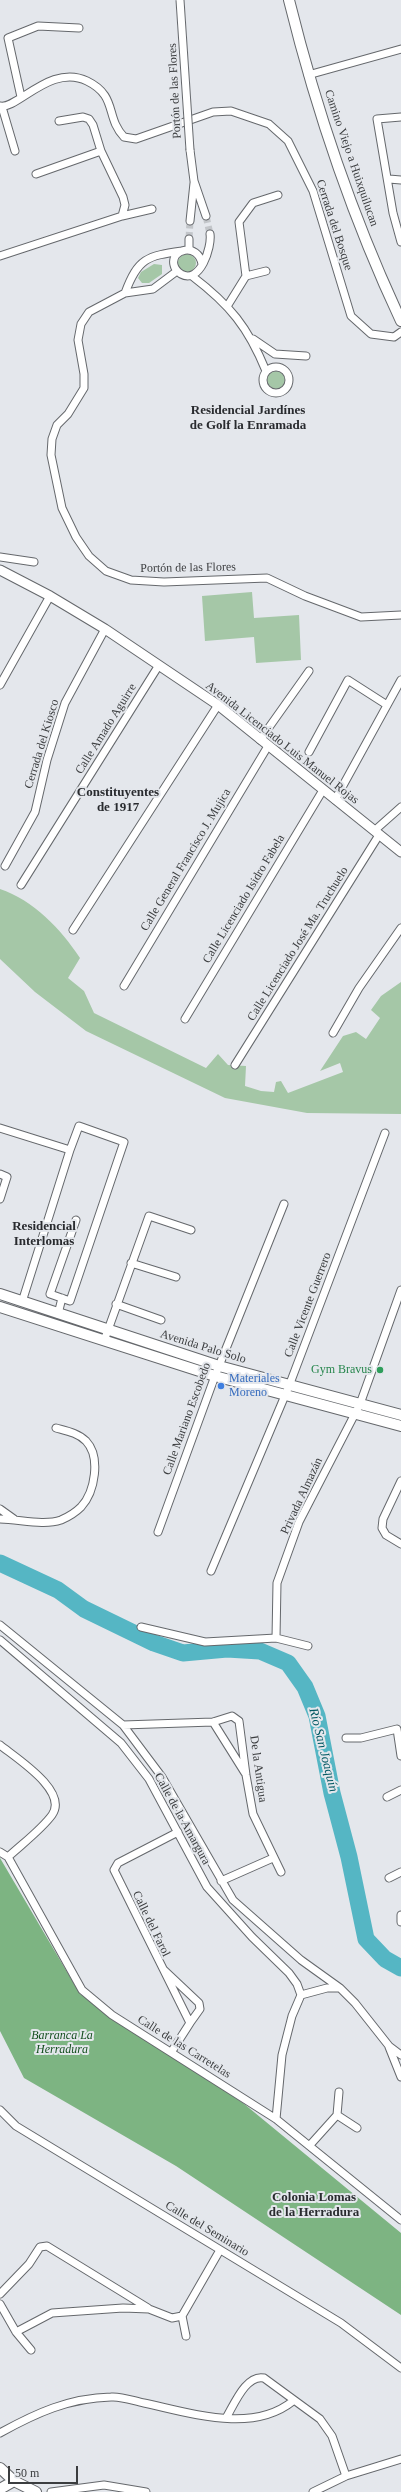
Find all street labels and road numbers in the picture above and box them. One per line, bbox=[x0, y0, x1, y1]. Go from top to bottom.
street label: Portón de las Flores bbox=[165, 43, 185, 139]
street label: Camino Viejo a Huixquilucan bbox=[321, 88, 381, 228]
street label: Cerrada del Bosque bbox=[313, 178, 355, 272]
street label: Portón de las Flores bbox=[140, 560, 236, 576]
street label: Avenida Licenciado Luis Manuel Rojas bbox=[203, 679, 361, 807]
street label: Calle Amado Aguirre bbox=[72, 681, 140, 777]
street label: Cerrada del Kiosco bbox=[22, 698, 62, 790]
street label: Calle General Francisco J. Mujica bbox=[138, 786, 234, 934]
street label: Calle Licenciado Isidro Fabela bbox=[200, 832, 288, 966]
street label: Calle Licenciado José Ma. Truchuelo bbox=[244, 864, 352, 1024]
street label: Calle Vicente Guerrero bbox=[281, 1251, 335, 1359]
street label: Avenida Palo Solo bbox=[158, 1327, 248, 1367]
street label: Calle Mariano Escobedo bbox=[160, 1361, 214, 1477]
street label: Privada Almazán bbox=[278, 1455, 326, 1537]
street label: De la Antigua bbox=[246, 1735, 270, 1803]
street label: Calle de la Amargura bbox=[151, 1771, 213, 1867]
street label: Calle del Farol bbox=[129, 1889, 173, 1959]
street label: Calle de las Carretelas bbox=[135, 2012, 233, 2082]
street label: Calle del Seminario bbox=[162, 2198, 252, 2260]

